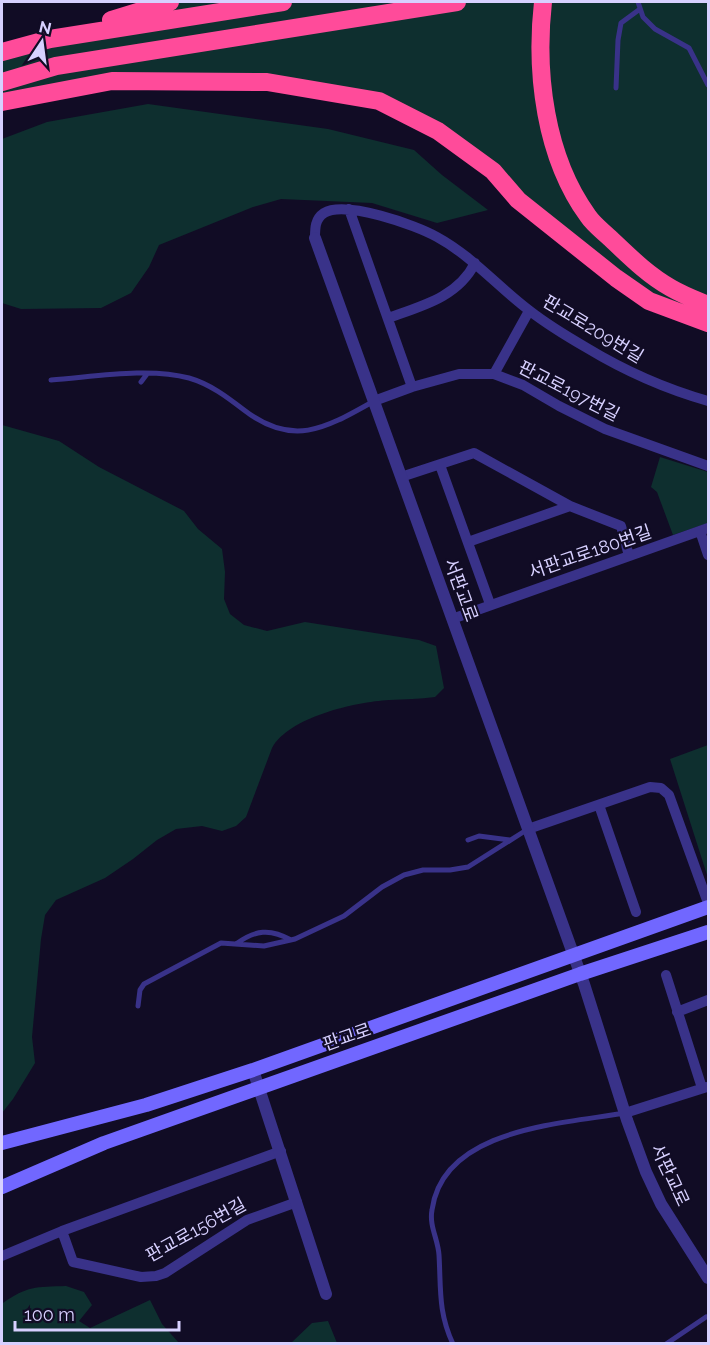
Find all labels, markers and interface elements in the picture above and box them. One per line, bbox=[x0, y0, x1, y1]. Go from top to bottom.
north arrow bbox=[12, 12, 72, 72]
text: N bbox=[37, 17, 53, 39]
street label: 판교로209번길 bbox=[539, 290, 647, 367]
street label: 판교로197번길 bbox=[515, 356, 623, 425]
street label: 서판교로180번길 bbox=[526, 521, 654, 582]
street label: 서판교로 bbox=[440, 555, 483, 625]
street label: 판교로 bbox=[320, 1019, 374, 1055]
street label: 서판교로 bbox=[647, 1140, 694, 1209]
street label: 판교로156번길 bbox=[142, 1193, 249, 1266]
scale bar bbox=[15, 1294, 178, 1332]
text: 100 m bbox=[24, 1304, 75, 1325]

